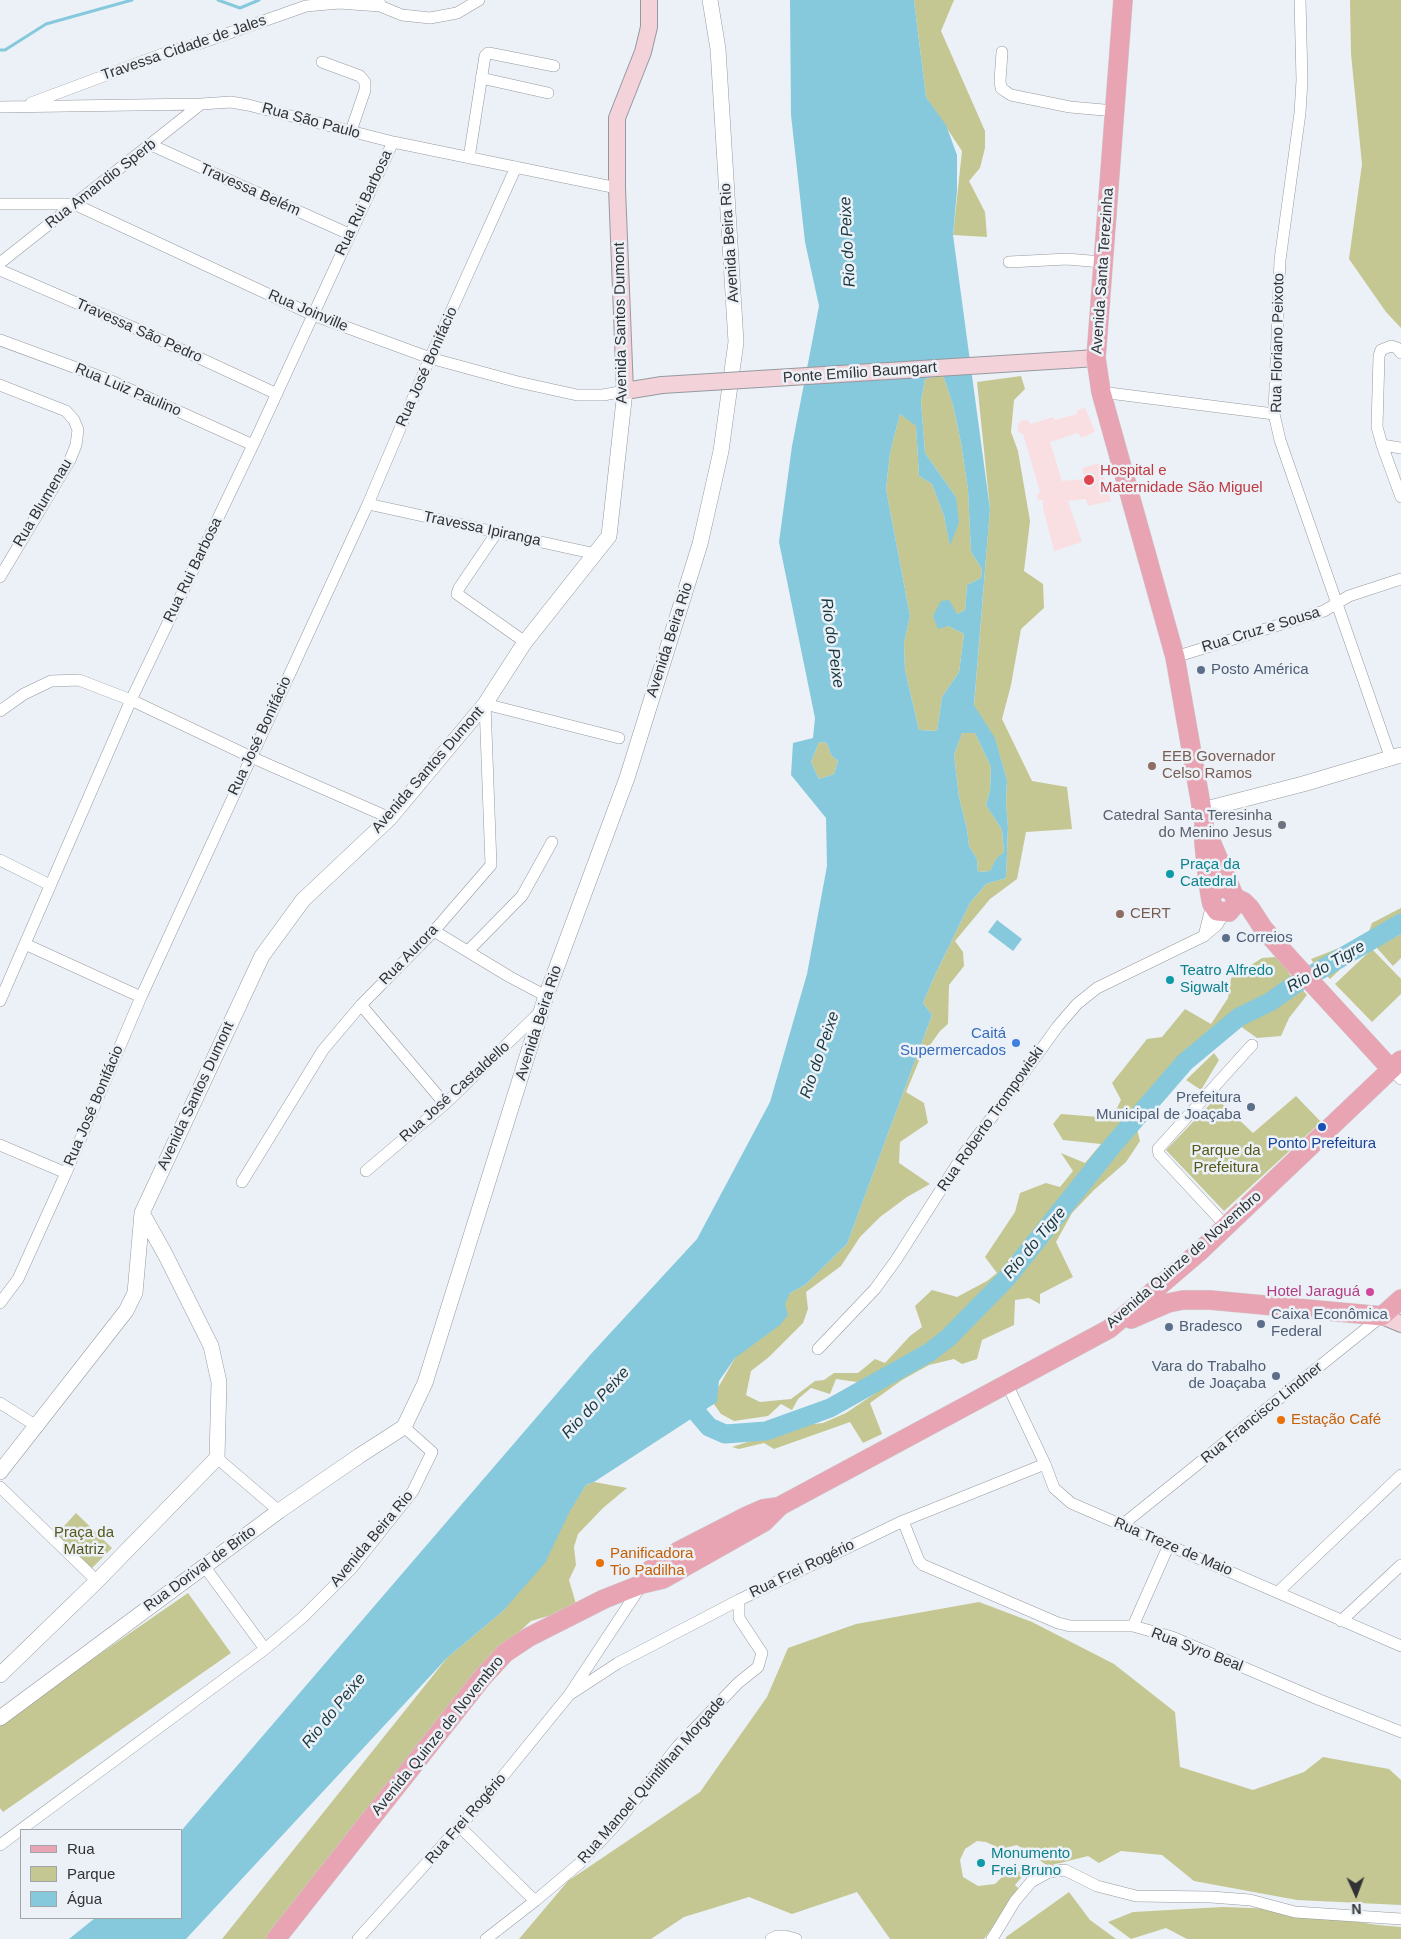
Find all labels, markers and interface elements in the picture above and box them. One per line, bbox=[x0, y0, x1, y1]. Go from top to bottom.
street label: Travessa Cidade de Jales bbox=[99, 11, 269, 85]
street label: Rua São Paulo bbox=[260, 99, 362, 143]
street label: Rua Amandio Sperb bbox=[42, 135, 160, 233]
street label: Rua Rui Barbosa bbox=[332, 147, 396, 259]
street label: Travessa Belém bbox=[197, 160, 303, 220]
street label: Avenida Beira Rio bbox=[717, 183, 743, 303]
street label: Avenida Santa Terezinha bbox=[1088, 187, 1118, 355]
water label: Rio do Peixe bbox=[836, 196, 860, 288]
street label: Avenida Santos Dumont bbox=[611, 242, 631, 404]
street label: Rua Floriano Peixoto bbox=[1268, 273, 1288, 413]
street label: Rua Joinville bbox=[265, 286, 351, 336]
street label: Travessa São Pedro bbox=[73, 295, 205, 367]
street label: Rua José Bonifácio bbox=[392, 304, 462, 430]
street label: Ponte Emílio Baumgart bbox=[782, 359, 938, 387]
street label: Rua Luiz Paulino bbox=[72, 360, 184, 420]
street label: Rua Blumenau bbox=[10, 456, 76, 550]
place label: Hospital e Maternidade São Miguel bbox=[1100, 462, 1263, 497]
marker: Hospital e Maternidade São Miguel bbox=[1082, 473, 1096, 487]
street label: Travessa Ipiranga bbox=[422, 508, 542, 550]
street label: Rua Rui Barbosa bbox=[160, 515, 226, 625]
street label: Avenida Beira Rio bbox=[643, 580, 697, 700]
water label: Rio do Peixe bbox=[816, 597, 848, 689]
street label: Rua Cruz e Sousa bbox=[1200, 603, 1322, 657]
place label: Posto América bbox=[1211, 661, 1309, 679]
marker: Posto América bbox=[1195, 664, 1207, 676]
street label: Rua José Bonifácio bbox=[225, 674, 295, 798]
street label: Avenida Santos Dumont bbox=[368, 703, 488, 837]
place label: EEB Governador Celso Ramos bbox=[1162, 748, 1275, 783]
marker: EEB Governador Celso Ramos bbox=[1146, 760, 1158, 772]
place label: Catedral Santa Teresinha do Menino Jesus bbox=[1103, 807, 1272, 842]
marker: Catedral Santa Teresinha do Menino Jesus bbox=[1276, 819, 1288, 831]
place label: Praça da Catedral bbox=[1180, 856, 1240, 891]
marker: Praça da Catedral bbox=[1164, 868, 1176, 880]
place label: CERT bbox=[1130, 905, 1171, 923]
marker: CERT bbox=[1114, 908, 1126, 920]
street label: Rua Aurora bbox=[376, 921, 442, 989]
place label: Correios bbox=[1236, 929, 1293, 947]
marker: Correios bbox=[1220, 932, 1232, 944]
water label: Rio do Tigre bbox=[1284, 937, 1368, 997]
place label: Teatro Alfredo Sigwalt bbox=[1180, 962, 1273, 997]
street label: Avenida Beira Rio bbox=[512, 963, 566, 1083]
marker: Teatro Alfredo Sigwalt bbox=[1164, 974, 1176, 986]
water label: Rio do Peixe bbox=[796, 1009, 844, 1101]
street label: Avenida Santos Dumont bbox=[154, 1019, 238, 1173]
place label: Caitá Supermercados bbox=[900, 1025, 1006, 1060]
marker: Caitá Supermercados bbox=[1010, 1037, 1022, 1049]
street label: Rua José Castaldello bbox=[396, 1038, 514, 1146]
street label: Rua José Bonifácio bbox=[60, 1043, 128, 1169]
street label: Rua Roberto Trompowiski bbox=[934, 1043, 1048, 1195]
place label: Prefeitura Municipal de Joaçaba bbox=[1096, 1089, 1241, 1124]
marker: Prefeitura Municipal de Joaçaba bbox=[1245, 1101, 1257, 1113]
marker: Ponto Prefeitura bbox=[1316, 1121, 1328, 1133]
place label: Ponto Prefeitura bbox=[1268, 1135, 1376, 1153]
park label: Parque da Prefeitura bbox=[1191, 1142, 1261, 1177]
street label: Avenida Quinze de Novembro bbox=[1103, 1188, 1265, 1332]
water label: Rio do Tigre bbox=[1000, 1204, 1070, 1282]
place label: Hotel Jaraguá bbox=[1267, 1283, 1360, 1301]
marker: Hotel Jaraguá bbox=[1364, 1286, 1376, 1298]
place label: Caixa Econômica Federal bbox=[1271, 1306, 1388, 1341]
place label: Bradesco bbox=[1179, 1318, 1242, 1336]
marker: Caixa Econômica Federal bbox=[1255, 1318, 1267, 1330]
marker: Bradesco bbox=[1163, 1321, 1175, 1333]
place label: Vara do Trabalho de Joaçaba bbox=[1152, 1358, 1266, 1393]
street label: Rua Francisco Lindner bbox=[1198, 1359, 1326, 1467]
water label: Rio do Peixe bbox=[558, 1363, 634, 1443]
marker: Vara do Trabalho de Joaçaba bbox=[1270, 1370, 1282, 1382]
place label: Estação Café bbox=[1291, 1411, 1381, 1429]
marker: Estação Café bbox=[1275, 1414, 1287, 1426]
street label: Avenida Beira Rio bbox=[327, 1487, 417, 1591]
street label: Rua Treze de Maio bbox=[1111, 1514, 1235, 1580]
street label: Rua Dorival de Brito bbox=[140, 1522, 260, 1616]
park label: Praça da Matriz bbox=[54, 1524, 114, 1559]
street label: Rua Frei Rogério bbox=[747, 1536, 857, 1602]
place label: Panificadora Tio Padilha bbox=[610, 1545, 693, 1580]
marker: Panificadora Tio Padilha bbox=[594, 1557, 606, 1569]
street label: Rua Syro Beal bbox=[1149, 1624, 1245, 1676]
street label: Avenida Quinze de Novembro bbox=[368, 1653, 508, 1819]
water label: Rio do Peixe bbox=[298, 1670, 370, 1752]
street label: Rua Manoel Quintilhan Morgade bbox=[574, 1693, 730, 1867]
street label: Rua Frei Rogério bbox=[422, 1770, 510, 1868]
legend bbox=[20, 1829, 182, 1919]
text: Rua bbox=[67, 1840, 95, 1857]
place label: Monumento Frei Bruno bbox=[991, 1845, 1070, 1880]
marker: Monumento Frei Bruno bbox=[975, 1857, 987, 1869]
text: Parque bbox=[67, 1865, 115, 1882]
north arrow bbox=[1331, 1869, 1381, 1919]
text: Água bbox=[67, 1890, 102, 1907]
text: N bbox=[1351, 1901, 1362, 1917]

